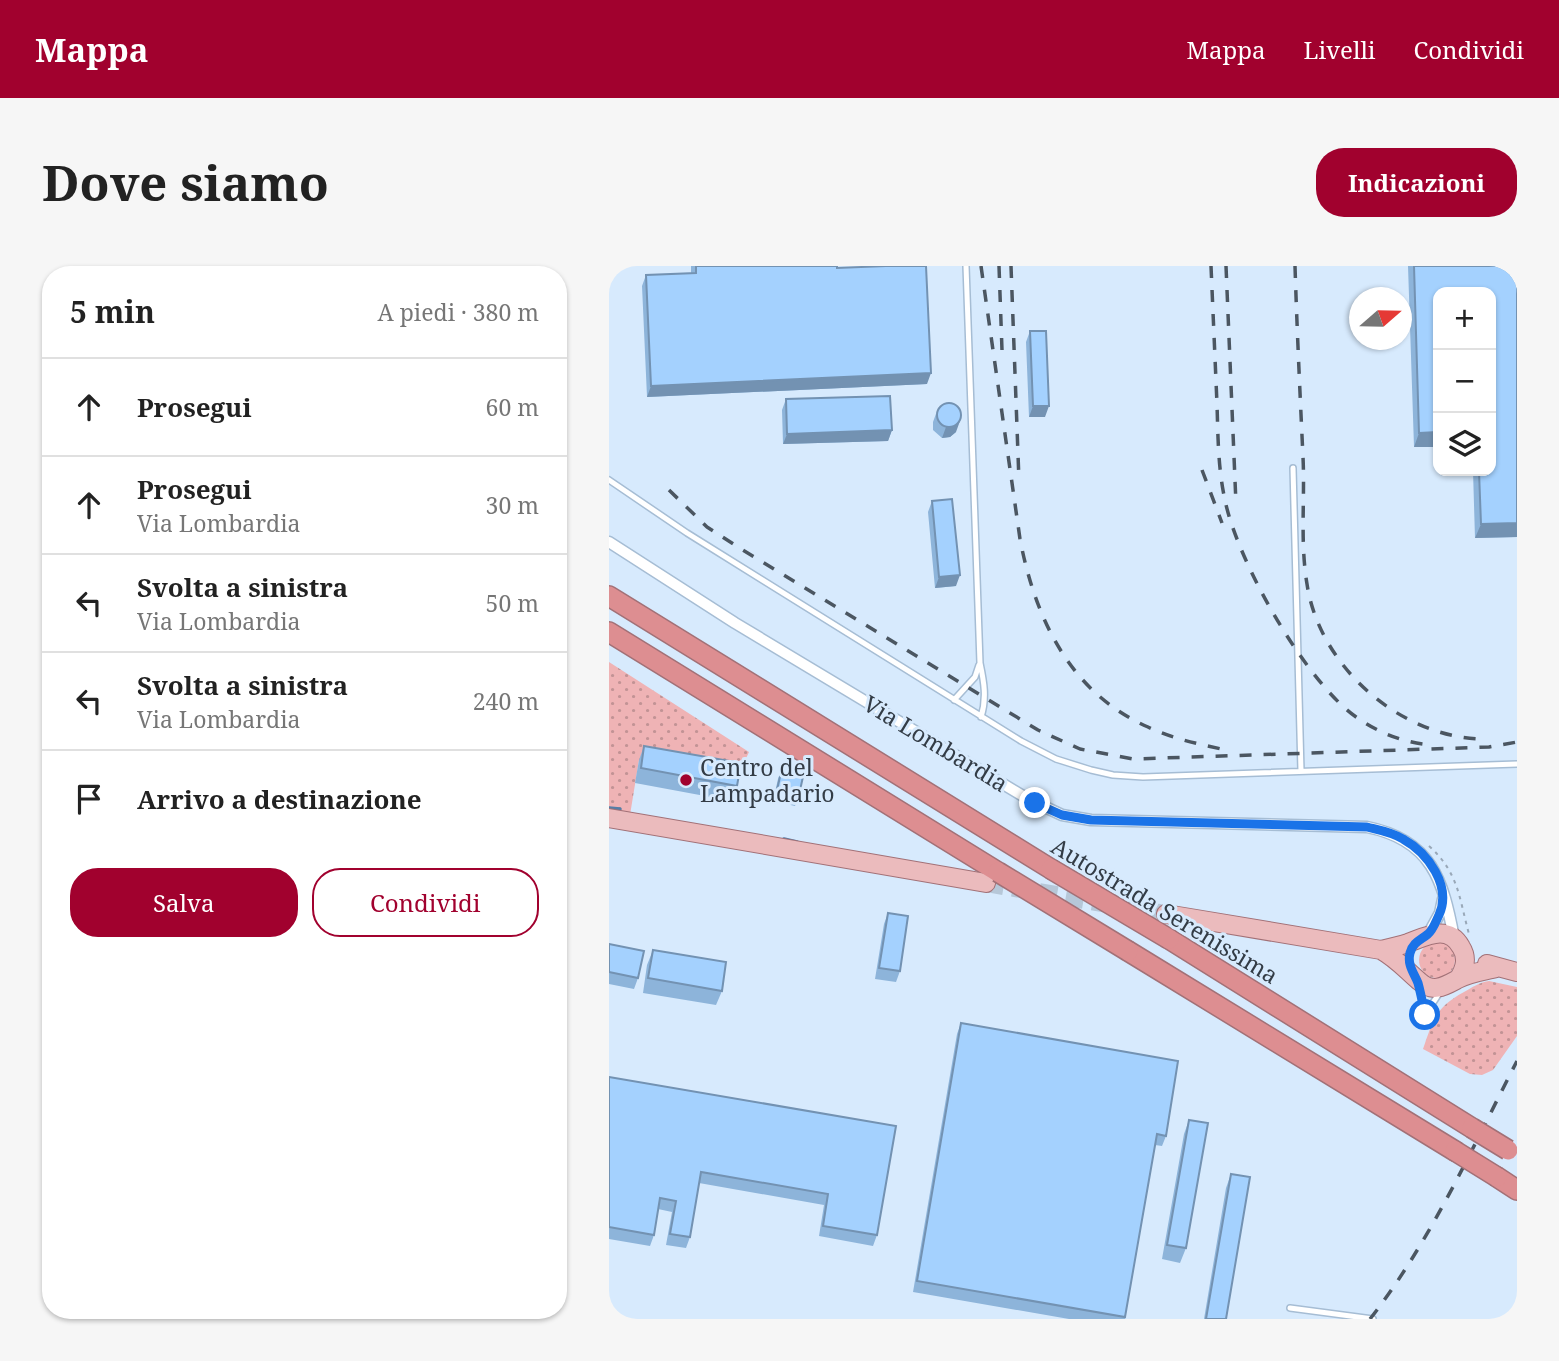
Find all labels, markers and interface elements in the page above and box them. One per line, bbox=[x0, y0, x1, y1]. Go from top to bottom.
text: Mappa bbox=[35, 27, 149, 72]
text: Mappa bbox=[1187, 33, 1266, 66]
text: Livelli bbox=[1304, 33, 1376, 66]
text: Condividi bbox=[1414, 33, 1524, 66]
button: Indicazioni bbox=[1316, 148, 1517, 217]
text: Dove siamo bbox=[42, 149, 329, 215]
north arrow bbox=[1349, 287, 1412, 350]
map controls bbox=[1433, 287, 1496, 476]
button: + bbox=[1433, 287, 1496, 350]
text: 5 min bbox=[70, 291, 155, 332]
text: A piedi · 380 m bbox=[378, 296, 539, 328]
button: − bbox=[1433, 350, 1496, 413]
icon: ahead bbox=[70, 388, 108, 426]
text: Prosegui bbox=[137, 389, 252, 425]
text: 60 m bbox=[486, 391, 539, 423]
button: layers bbox=[1433, 413, 1496, 476]
text: Prosegui bbox=[137, 471, 252, 507]
icon: ahead bbox=[70, 486, 108, 524]
text: 30 m bbox=[486, 489, 539, 521]
text: Via Lombardia bbox=[137, 507, 300, 539]
text: Svolta a sinistra bbox=[137, 569, 348, 605]
icon: left bbox=[70, 584, 108, 622]
text: 50 m bbox=[486, 587, 539, 619]
text: Via Lombardia bbox=[137, 605, 300, 637]
text: Svolta a sinistra bbox=[137, 667, 348, 703]
icon: left bbox=[70, 682, 108, 720]
text: 240 m bbox=[473, 685, 539, 717]
street label: Via Lombardia bbox=[858, 687, 1014, 799]
text: Via Lombardia bbox=[137, 703, 300, 735]
place label: Centro del Lampadario bbox=[700, 751, 835, 809]
marker: Centro del Lampadario bbox=[678, 772, 694, 788]
icon: arrive bbox=[70, 780, 108, 818]
text: Arrivo a destinazione bbox=[137, 781, 422, 817]
route end bbox=[1019, 787, 1050, 818]
street label: Autostrada Serenissima bbox=[1046, 829, 1284, 991]
button: Salva bbox=[70, 868, 298, 937]
button: Condividi bbox=[312, 868, 539, 937]
route start bbox=[1409, 999, 1440, 1030]

